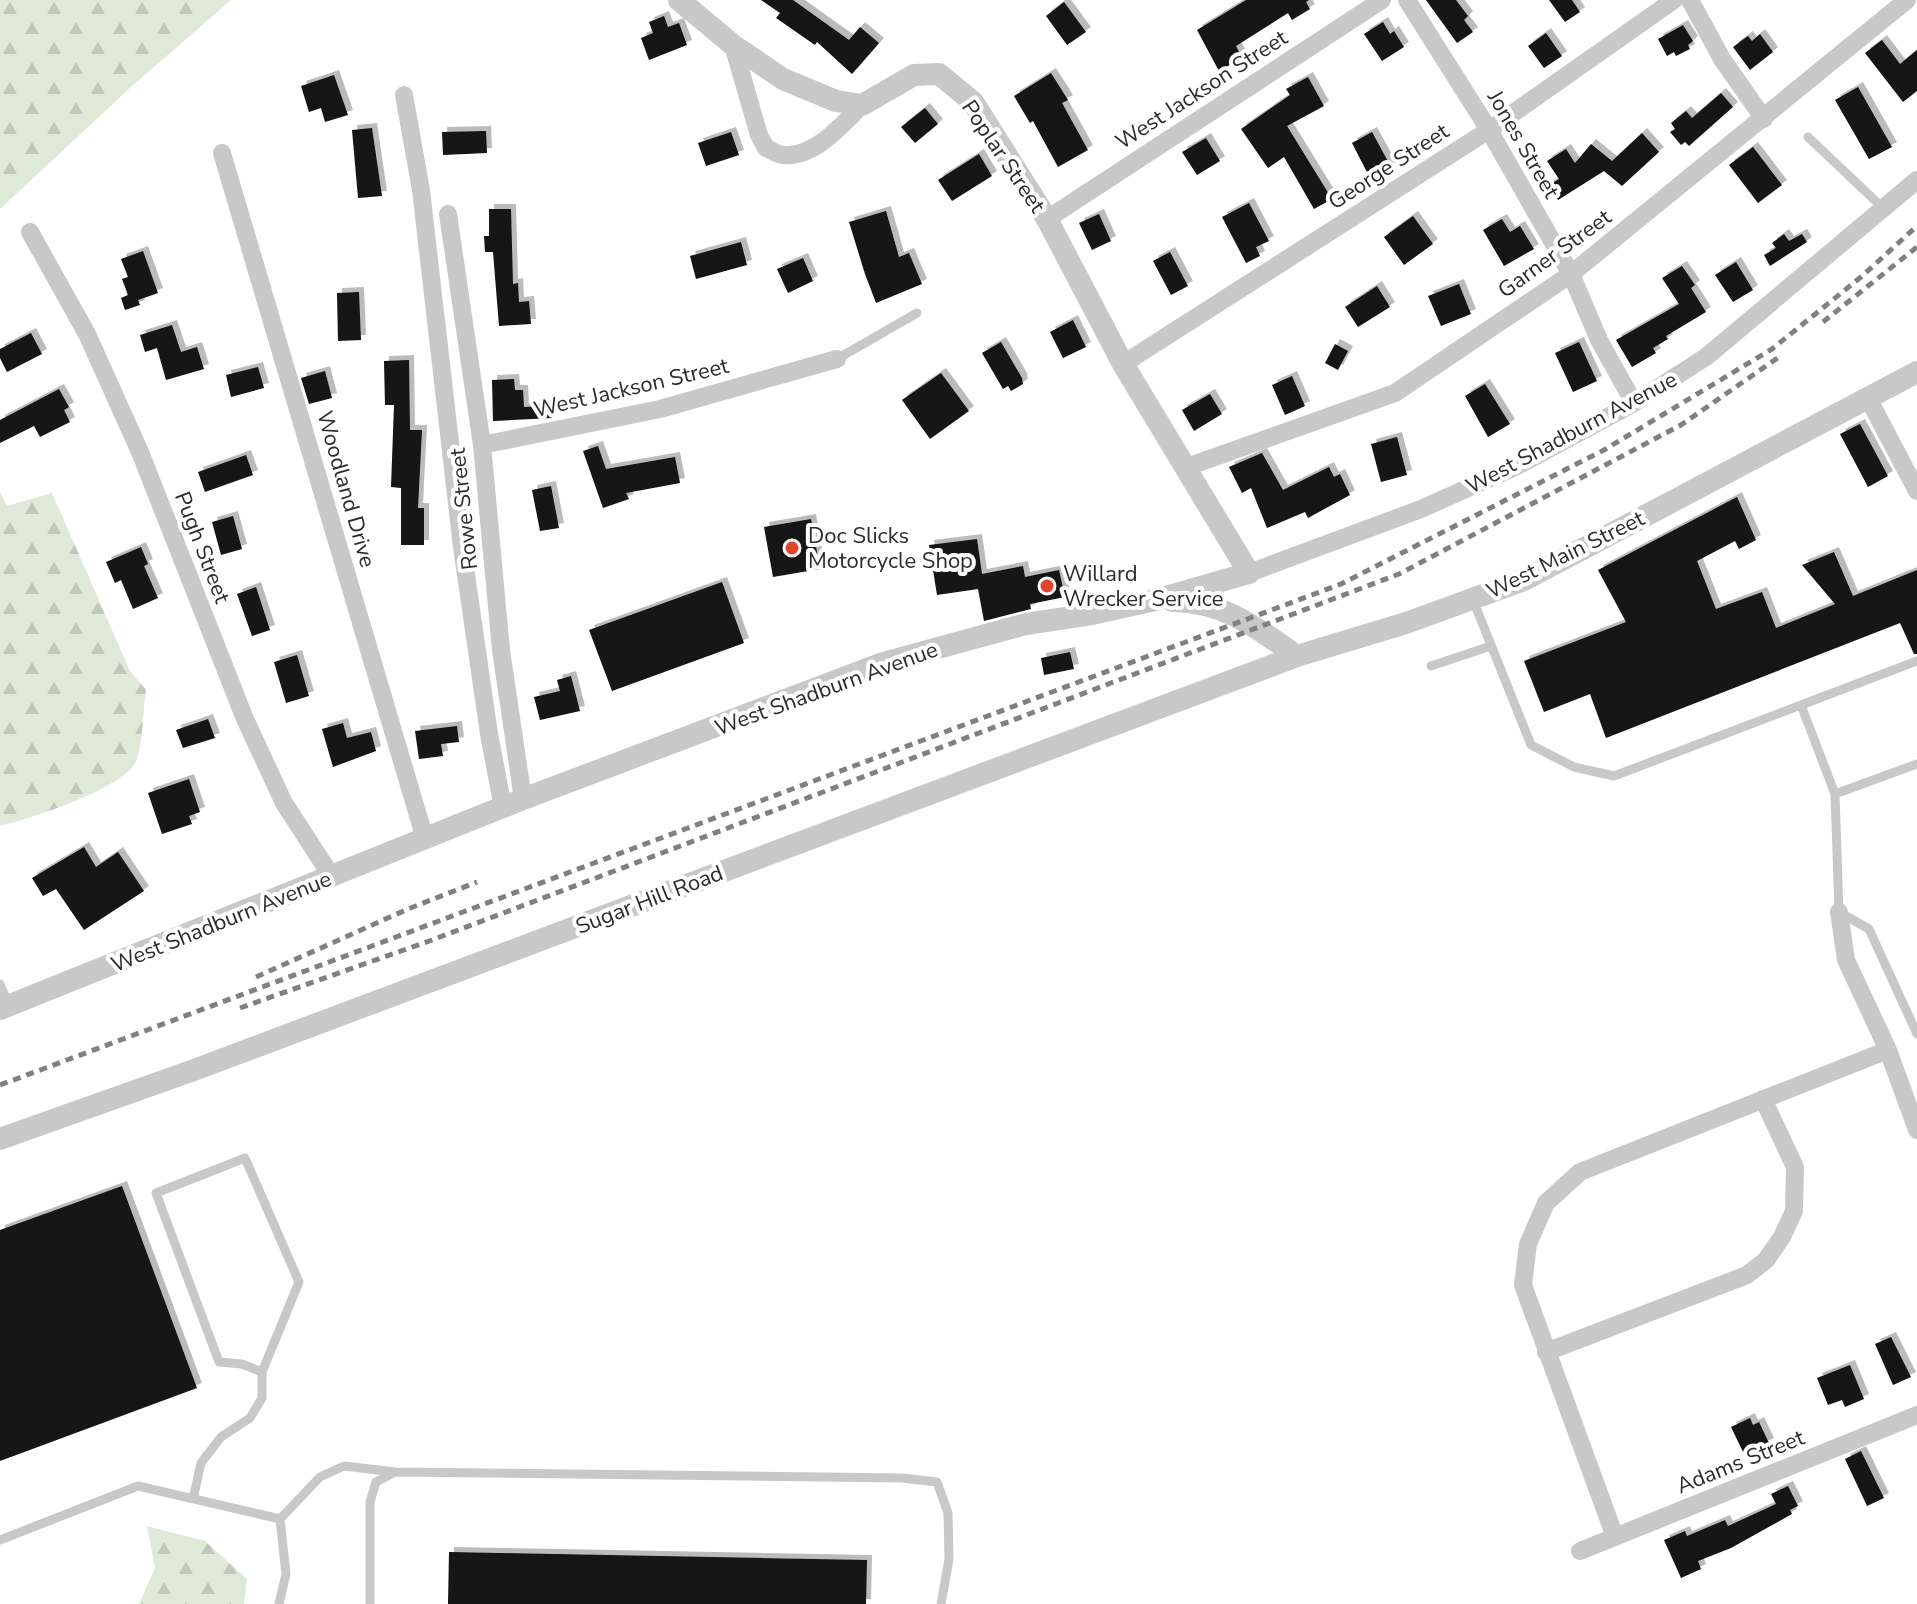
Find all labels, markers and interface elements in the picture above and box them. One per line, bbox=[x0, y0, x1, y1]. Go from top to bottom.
street label: West Jackson Street bbox=[1110, 23, 1294, 157]
street label: Jones Street bbox=[1480, 84, 1566, 204]
street label: Poplar Street bbox=[954, 94, 1052, 219]
street label: George Street bbox=[1323, 117, 1455, 217]
street label: Garner Street bbox=[1492, 202, 1618, 305]
street label: West Jackson Street bbox=[531, 351, 732, 425]
street label: West Shadburn Avenue bbox=[1461, 364, 1682, 501]
street label: Woodland Drive bbox=[309, 407, 383, 571]
street label: Rowe Street bbox=[443, 446, 485, 571]
street label: Pugh Street bbox=[167, 487, 237, 608]
street label: West Main Street bbox=[1481, 504, 1650, 606]
place label: Doc Slicks Motorcycle Shop bbox=[808, 521, 973, 576]
marker: Doc Slicks Motorcycle Shop bbox=[783, 539, 801, 557]
place label: Willard Wrecker Service bbox=[1063, 559, 1223, 614]
marker: Willard Wrecker Service bbox=[1038, 577, 1056, 595]
street label: West Shadburn Avenue bbox=[711, 635, 942, 743]
street label: Sugar Hill Road bbox=[571, 858, 727, 942]
street label: West Shadburn Avenue bbox=[107, 864, 336, 980]
street label: Adams Street bbox=[1672, 1423, 1809, 1501]

